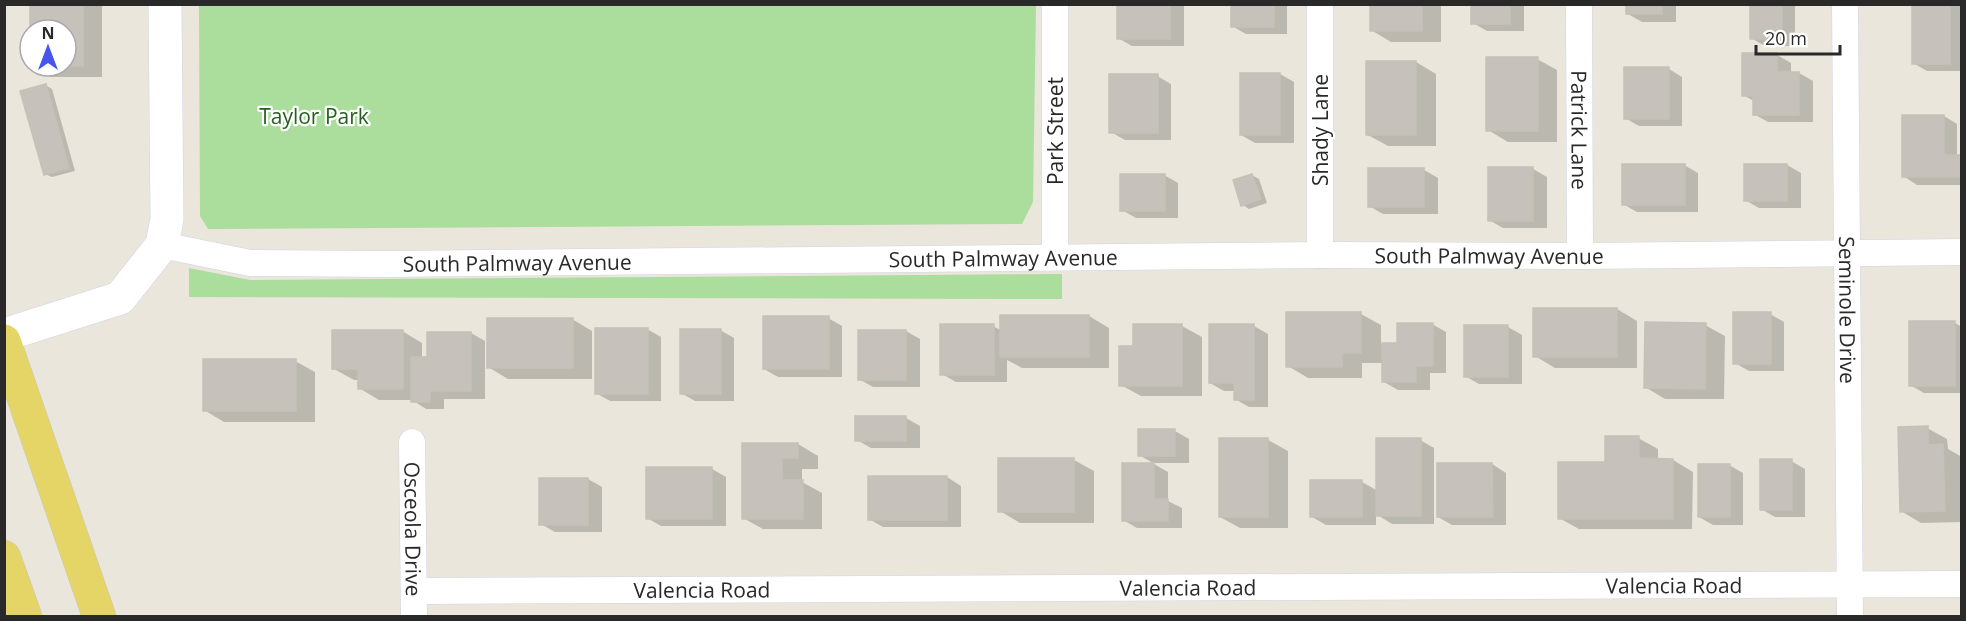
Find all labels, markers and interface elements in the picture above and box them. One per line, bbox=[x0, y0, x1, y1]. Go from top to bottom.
north arrow bbox=[18, 18, 78, 78]
scale bar bbox=[1756, 18, 1840, 56]
text: N bbox=[41, 22, 55, 44]
text: 20 m bbox=[1765, 26, 1807, 50]
street label: Patrick Lane bbox=[1565, 70, 1594, 190]
street label: Shady Lane bbox=[1306, 74, 1334, 186]
street label: Park Street bbox=[1041, 77, 1069, 185]
park label: Taylor Park bbox=[259, 102, 369, 130]
street label: Seminole Drive bbox=[1833, 236, 1862, 384]
street label: South Palmway Avenue bbox=[1375, 241, 1604, 270]
street label: South Palmway Avenue bbox=[888, 243, 1118, 273]
street label: South Palmway Avenue bbox=[402, 248, 632, 278]
street label: Osceola Drive bbox=[398, 461, 428, 597]
street label: Valencia Road bbox=[1605, 571, 1742, 600]
street label: Valencia Road bbox=[1119, 573, 1256, 602]
street label: Valencia Road bbox=[634, 575, 770, 604]

